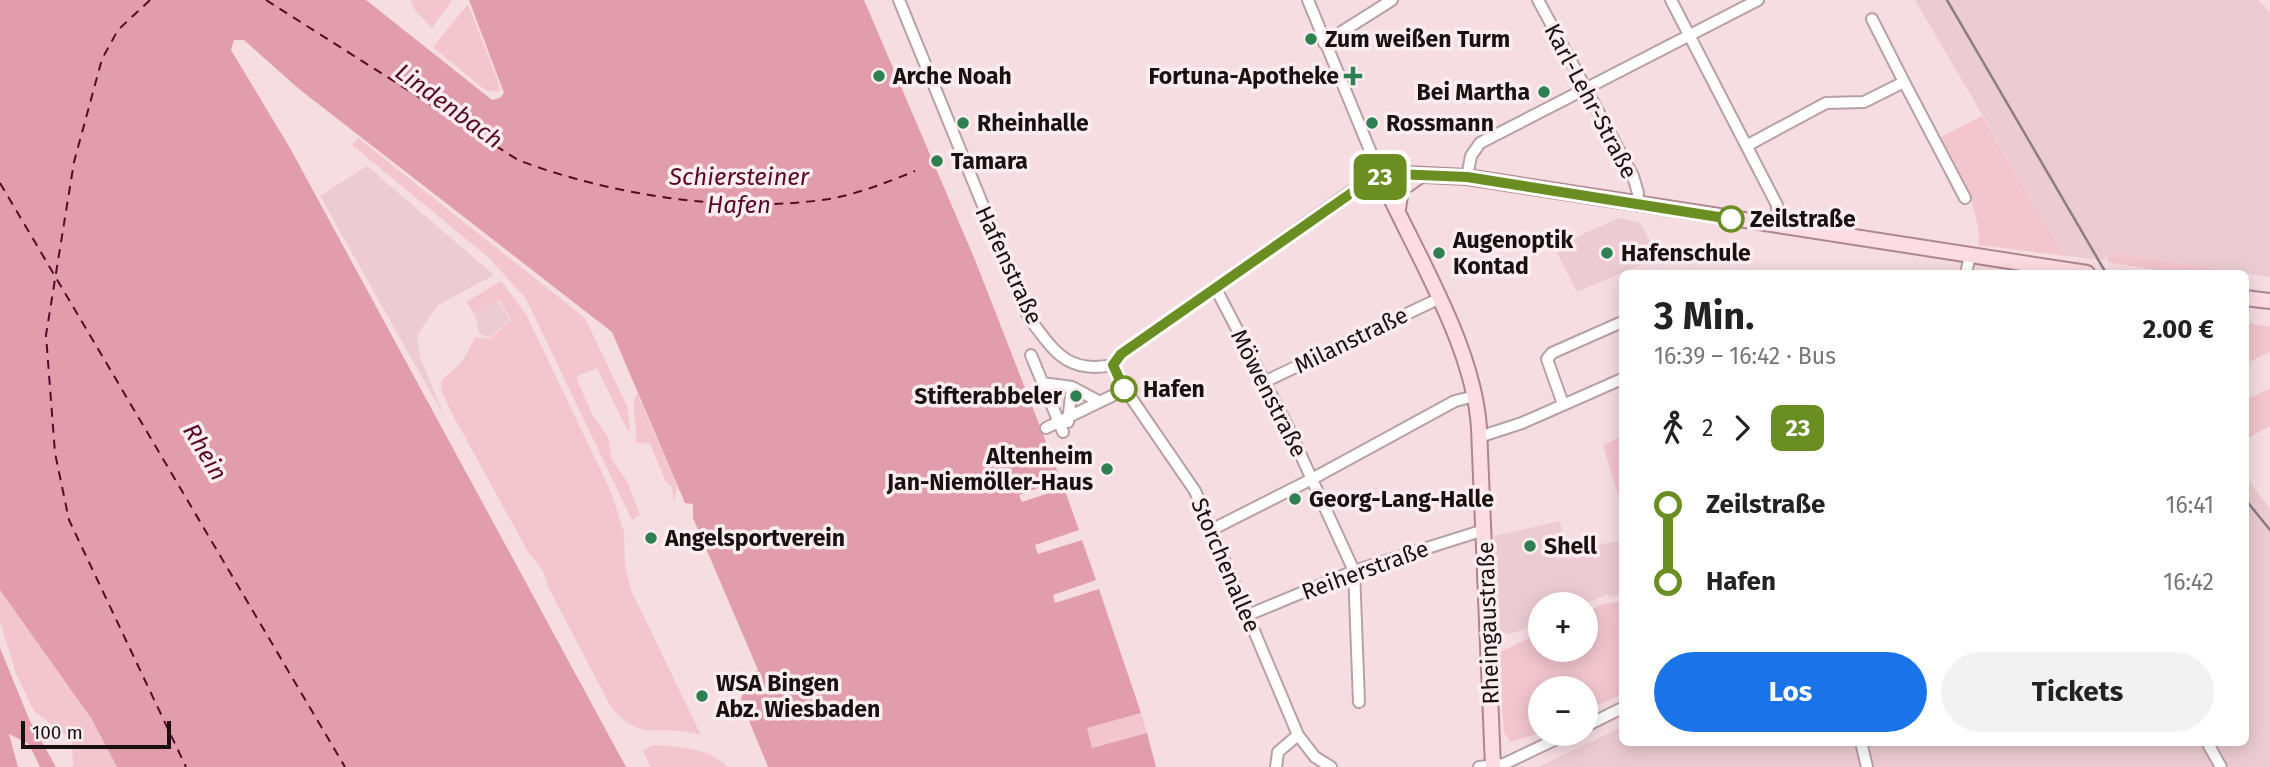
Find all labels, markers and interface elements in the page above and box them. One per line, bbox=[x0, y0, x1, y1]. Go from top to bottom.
street label: Karl-Lehr-Straße bbox=[1538, 19, 1644, 183]
place label: Zum weißen Turm bbox=[1325, 25, 1510, 53]
marker: Zum weißen Turm bbox=[1303, 31, 1319, 47]
water label: Lindenbach bbox=[390, 58, 508, 154]
place label: Arche Noah bbox=[892, 62, 1012, 90]
place label: Fortuna-Apotheke bbox=[1148, 62, 1339, 90]
marker: Arche Noah bbox=[871, 68, 887, 84]
marker: Fortuna-Apotheke bbox=[1345, 68, 1361, 84]
place label: Bei Martha bbox=[1417, 78, 1530, 106]
marker: Bei Martha bbox=[1536, 84, 1552, 100]
place label: Rheinhalle bbox=[977, 109, 1089, 137]
place label: Rossmann bbox=[1386, 109, 1494, 137]
marker: Rheinhalle bbox=[955, 115, 971, 131]
marker: Rossmann bbox=[1364, 115, 1380, 131]
place label: Tamara bbox=[951, 147, 1028, 175]
marker: Tamara bbox=[929, 153, 945, 169]
line badge: 23 bbox=[1348, 154, 1412, 200]
water label: Schiersteiner Hafen bbox=[668, 163, 810, 219]
text: 23 bbox=[1368, 163, 1392, 191]
street label: Hafenstraße bbox=[969, 201, 1049, 329]
place label: Zeilstraße bbox=[1750, 205, 1856, 233]
marker: Zeilstraße bbox=[1718, 206, 1744, 232]
place label: Augenoptik Kontad bbox=[1452, 226, 1573, 280]
place label: Hafenschule bbox=[1621, 239, 1751, 267]
marker: Augenoptik Kontad bbox=[1431, 245, 1447, 261]
marker: Hafenschule bbox=[1599, 245, 1615, 261]
text: 3 Min. bbox=[1654, 293, 1754, 339]
street label: Milanstraße bbox=[1290, 300, 1412, 380]
text: 2.00 € bbox=[2143, 314, 2214, 345]
street label: Möwenstraße bbox=[1225, 324, 1313, 462]
text: 16:39 – 16:42 · Bus bbox=[1654, 342, 1836, 370]
place label: Hafen bbox=[1143, 375, 1205, 403]
marker: Hafen bbox=[1111, 376, 1137, 402]
place label: Stifterabbeler bbox=[914, 382, 1063, 410]
marker: Stifterabbeler bbox=[1068, 388, 1084, 404]
icon: walk bbox=[1654, 409, 1692, 447]
icon: forward bbox=[1723, 409, 1761, 447]
text: 2 bbox=[1702, 414, 1713, 442]
text: 23 bbox=[1785, 414, 1810, 442]
water label: Rhein bbox=[177, 418, 233, 486]
place label: Altenheim Jan-Niemöller-Haus bbox=[886, 442, 1093, 496]
marker: Altenheim Jan-Niemöller-Haus bbox=[1099, 461, 1115, 477]
place label: Georg-Lang-Halle bbox=[1309, 485, 1494, 513]
text: Zeilstraße bbox=[1706, 489, 1825, 520]
marker: Georg-Lang-Halle bbox=[1287, 491, 1303, 507]
text: 16:41 bbox=[2166, 491, 2214, 519]
street label: Storchenallee bbox=[1185, 494, 1267, 636]
place label: Angelsportverein bbox=[664, 524, 845, 552]
marker: Angelsportverein bbox=[643, 530, 659, 546]
place label: Shell bbox=[1544, 532, 1597, 560]
street label: Reiherstraße bbox=[1298, 534, 1432, 606]
marker: Shell bbox=[1522, 538, 1538, 554]
street label: Rheingaustraße bbox=[1471, 541, 1505, 705]
text: Hafen bbox=[1706, 566, 1776, 597]
text: 16:42 bbox=[2163, 568, 2214, 596]
map controls bbox=[1528, 592, 1598, 746]
button: + bbox=[1528, 592, 1598, 662]
button: Los bbox=[1654, 652, 1927, 732]
button: Tickets bbox=[1941, 652, 2214, 732]
place label: WSA Bingen Abz. Wiesbaden bbox=[715, 669, 880, 723]
button: − bbox=[1528, 676, 1598, 746]
marker: WSA Bingen Abz. Wiesbaden bbox=[694, 688, 710, 704]
scale bar bbox=[21, 718, 172, 750]
text: 100 m bbox=[32, 721, 83, 744]

